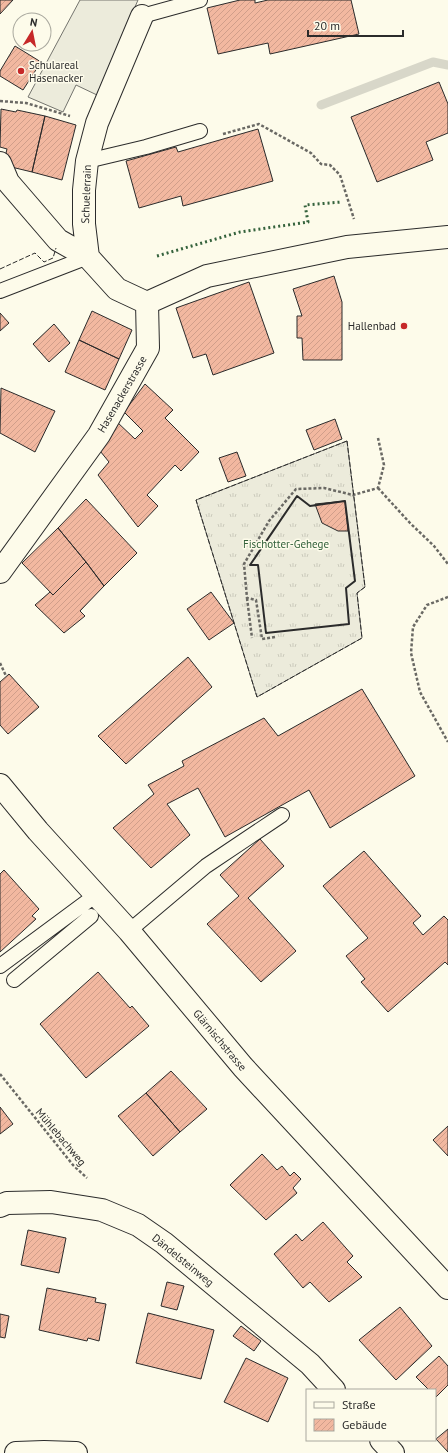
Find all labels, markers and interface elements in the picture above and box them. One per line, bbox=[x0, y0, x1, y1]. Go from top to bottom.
north arrow bbox=[12, 12, 52, 52]
scale bar bbox=[308, 12, 403, 38]
text: N bbox=[29, 15, 39, 30]
text: 20 m bbox=[314, 18, 340, 33]
place label: Schulareal Hasenacker bbox=[29, 58, 83, 85]
marker: Schulareal Hasenacker bbox=[16, 66, 26, 76]
street label: Schuelerrain bbox=[78, 164, 94, 224]
place label: Hallenbad bbox=[348, 319, 396, 333]
marker: Hallenbad bbox=[399, 321, 409, 331]
street label: Hasenackerstrasse bbox=[94, 353, 150, 435]
park label: Fischotter-Gehege bbox=[243, 537, 329, 551]
street label: Glärnischstrasse bbox=[190, 1006, 250, 1074]
street label: Mühlebachweg bbox=[33, 1105, 89, 1169]
street label: Dändelsteinweg bbox=[149, 1231, 217, 1289]
legend bbox=[306, 1389, 436, 1441]
text: Straße bbox=[342, 1397, 376, 1412]
text: Gebäude bbox=[342, 1417, 387, 1432]

